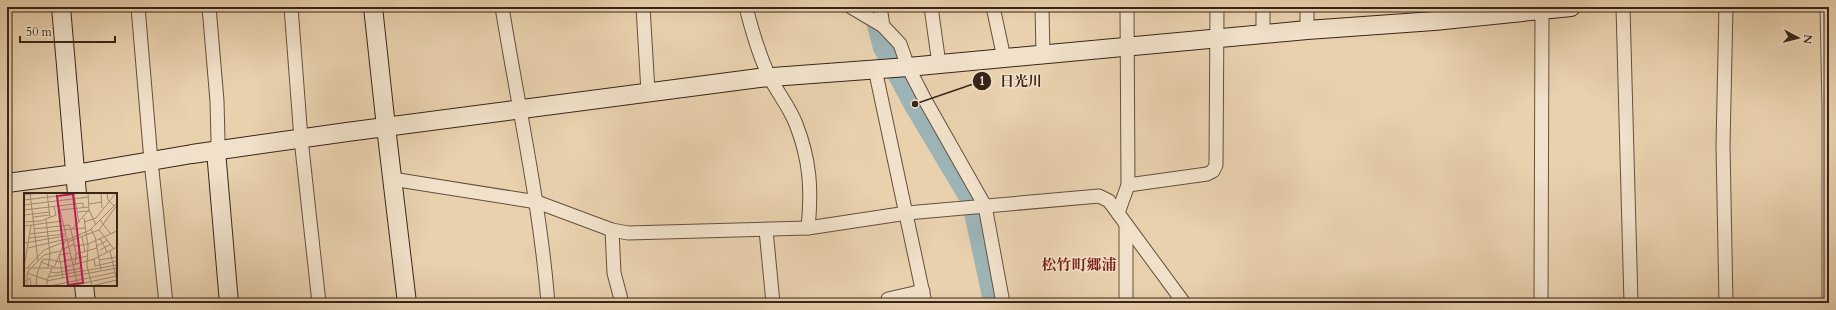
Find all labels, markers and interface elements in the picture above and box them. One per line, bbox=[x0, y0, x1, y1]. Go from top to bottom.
scale bar bbox=[20, 18, 115, 44]
north arrow bbox=[1778, 18, 1818, 58]
text: 50 m bbox=[26, 24, 53, 40]
text: N bbox=[1799, 34, 1815, 45]
callout: 日光川 bbox=[972, 68, 1050, 94]
text: 日光川 bbox=[1000, 72, 1042, 91]
text: 1 bbox=[979, 73, 985, 89]
inset map bbox=[24, 193, 117, 286]
district label: 松竹町郷浦 bbox=[1041, 255, 1117, 275]

